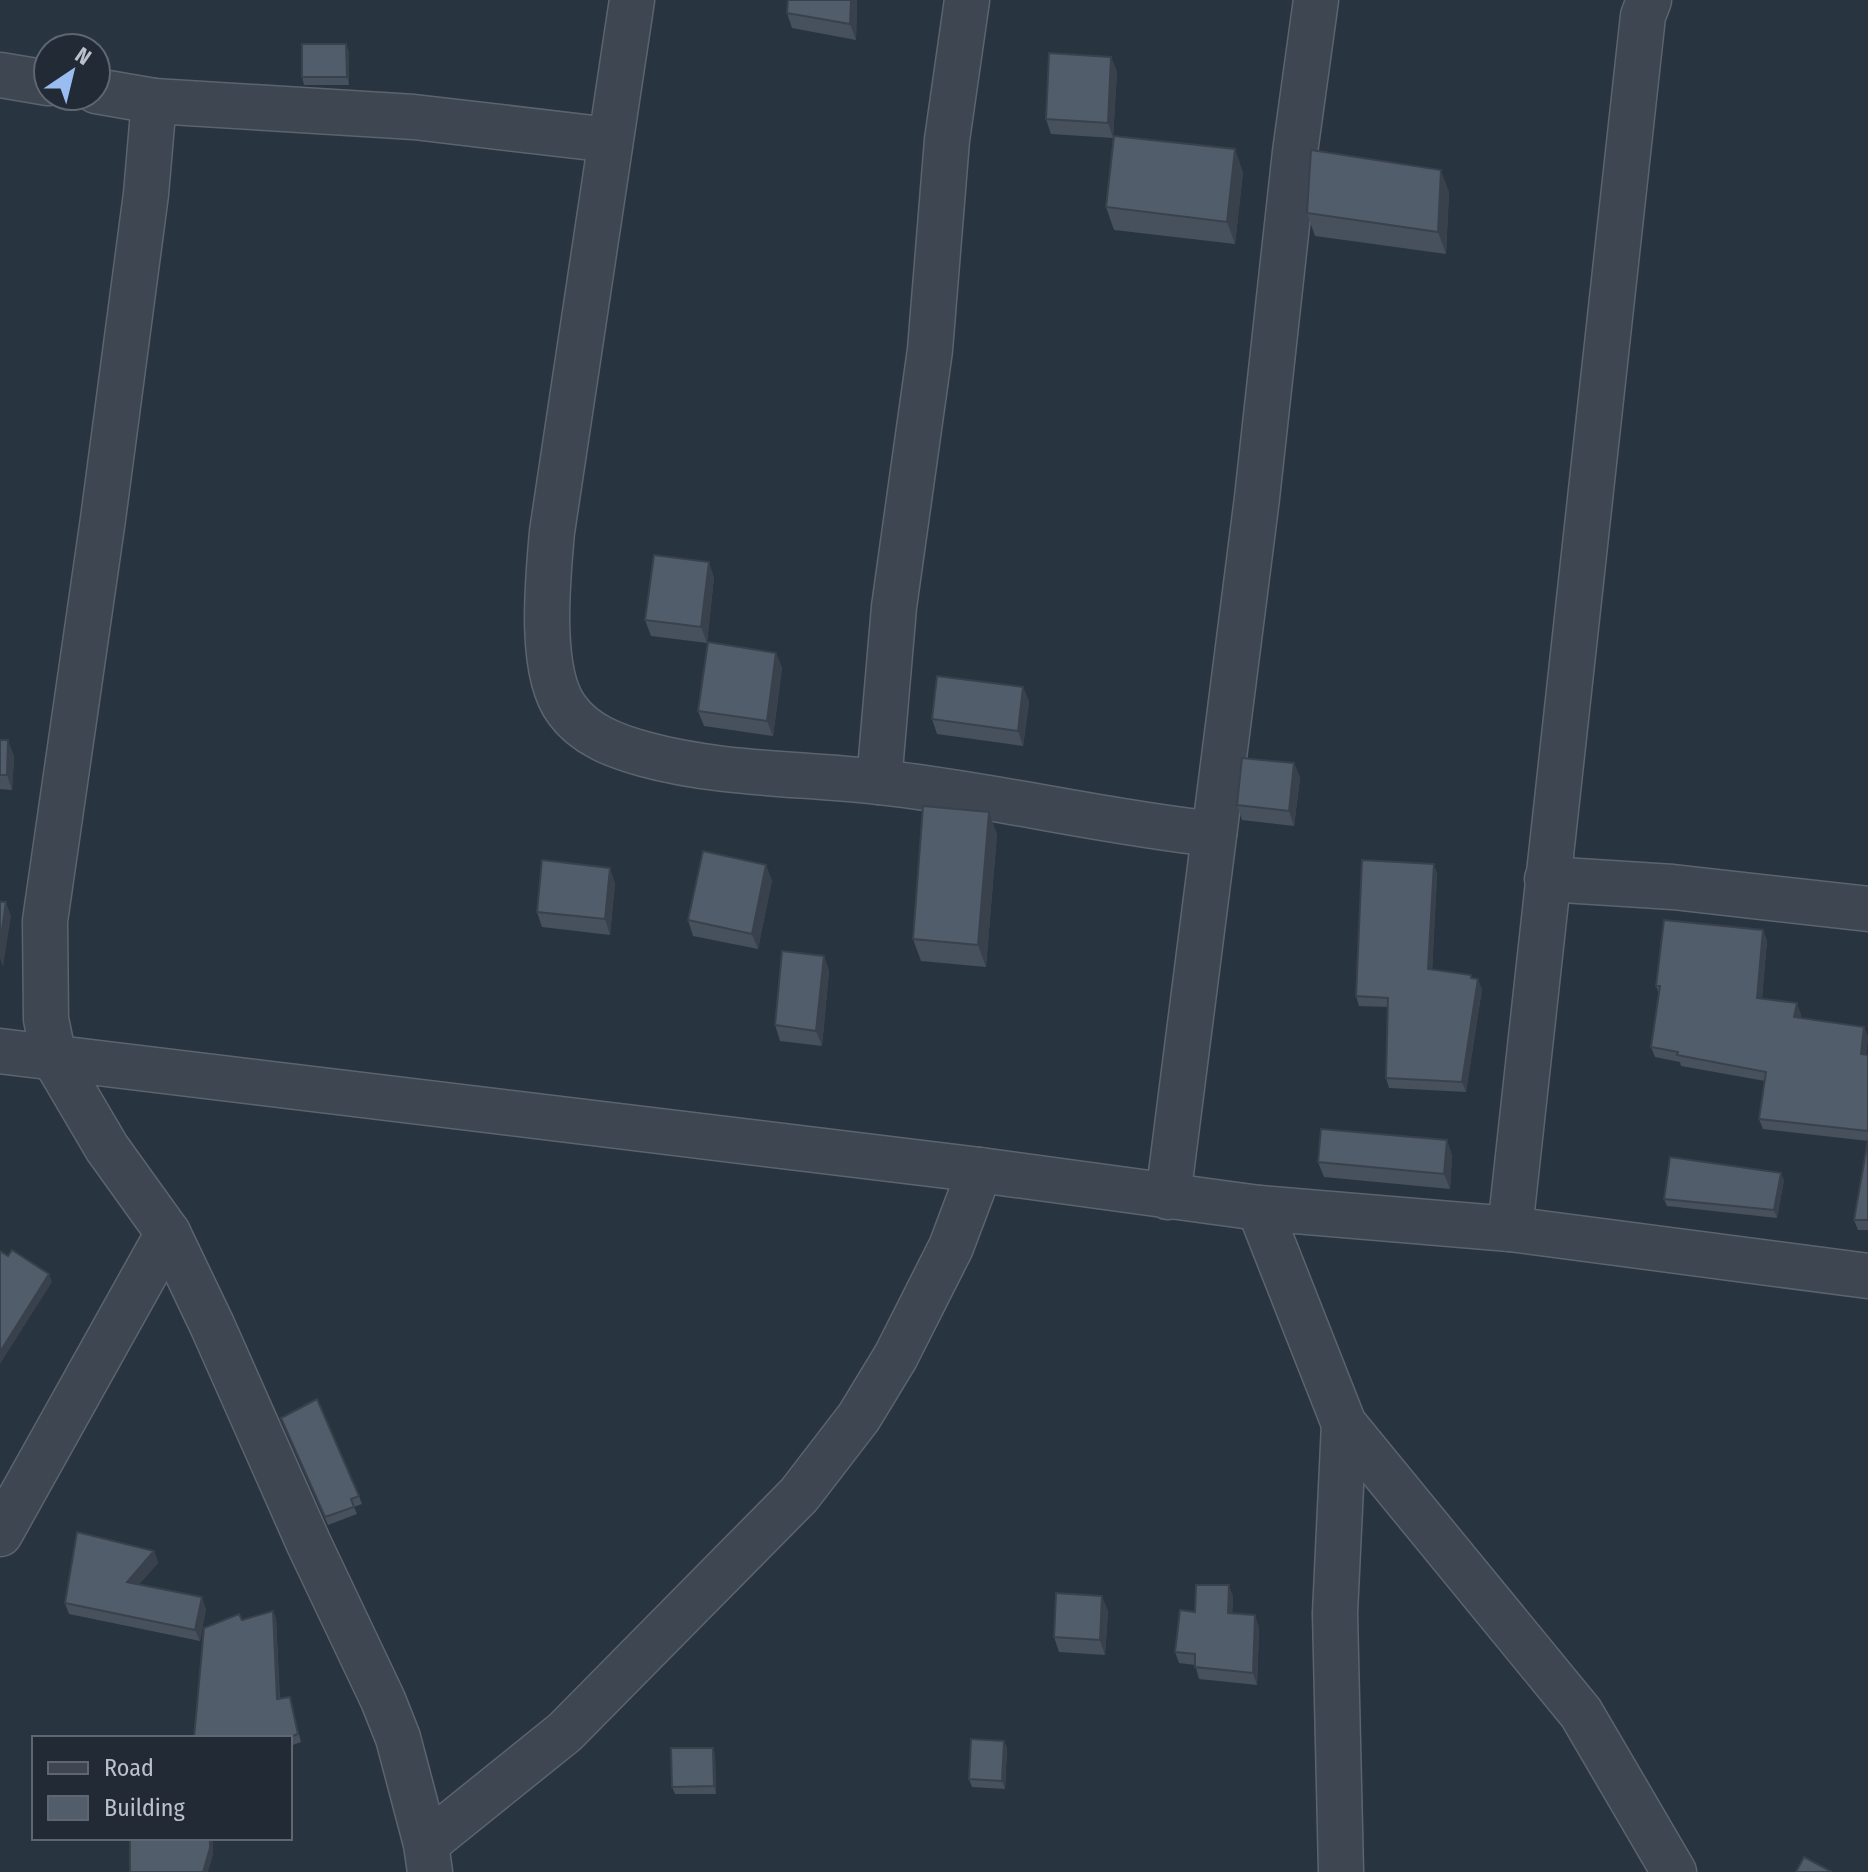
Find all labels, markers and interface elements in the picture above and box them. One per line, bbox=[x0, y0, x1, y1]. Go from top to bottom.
north arrow bbox=[32, 32, 112, 112]
text: N bbox=[70, 41, 96, 71]
legend bbox=[32, 1736, 292, 1840]
text: Road bbox=[104, 1754, 154, 1782]
text: Building bbox=[104, 1794, 186, 1822]

